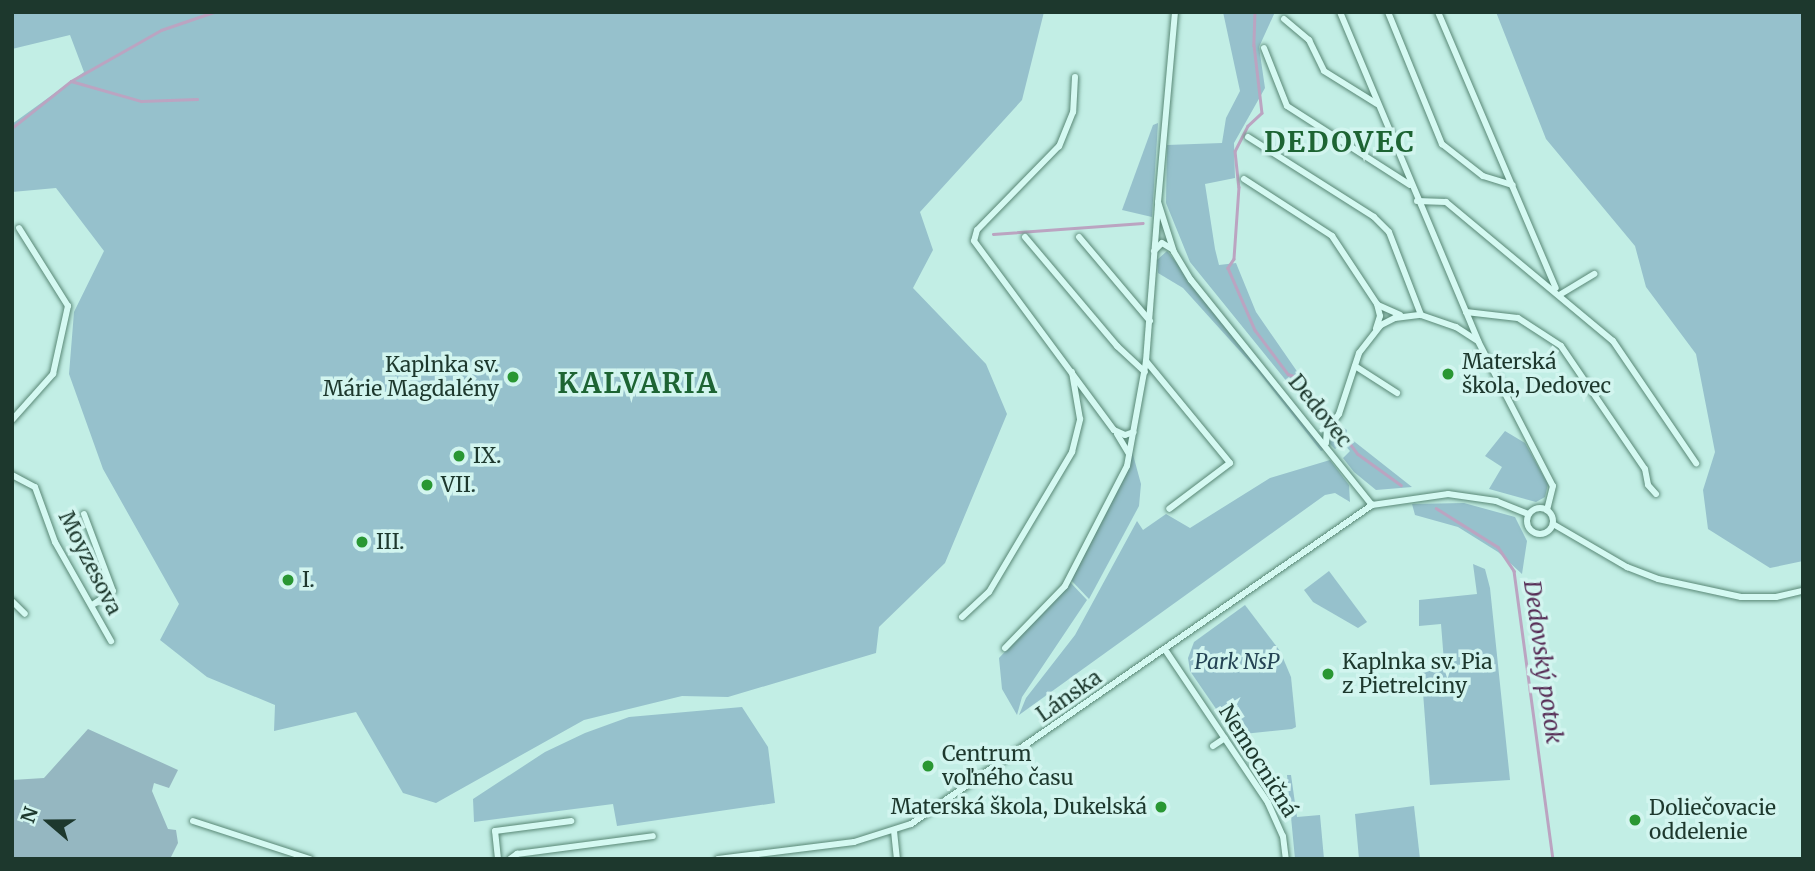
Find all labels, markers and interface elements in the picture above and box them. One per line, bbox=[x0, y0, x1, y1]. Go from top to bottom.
district label: DEDOVEC bbox=[1265, 125, 1415, 159]
place label: Materská škola, Dedovec bbox=[1462, 349, 1611, 399]
place label: Kaplnka sv. Márie Magdalény bbox=[323, 352, 499, 402]
district label: KALVARIA bbox=[558, 366, 718, 400]
marker: Materská škola, Dedovec bbox=[1440, 366, 1456, 382]
marker: Kaplnka sv. Márie Magdalény bbox=[505, 369, 521, 385]
street label: Dedovec bbox=[1283, 370, 1357, 452]
place label: IX. bbox=[473, 443, 501, 469]
marker: IX. bbox=[451, 448, 467, 464]
place label: VII. bbox=[441, 472, 476, 498]
marker: VII. bbox=[419, 477, 435, 493]
street label: Moyzesova bbox=[53, 507, 127, 619]
place label: III. bbox=[376, 529, 404, 555]
marker: III. bbox=[354, 534, 370, 550]
place label: I. bbox=[302, 567, 315, 593]
marker: I. bbox=[280, 572, 296, 588]
water label: Dedovský potok bbox=[1518, 579, 1568, 745]
park label: Park NsP bbox=[1195, 649, 1279, 675]
place label: Kaplnka sv. Pia z Pietrelciny bbox=[1342, 649, 1492, 699]
street label: Lánska bbox=[1032, 665, 1106, 727]
marker: Kaplnka sv. Pia z Pietrelciny bbox=[1320, 666, 1336, 682]
street label: Nemocničná bbox=[1213, 700, 1303, 822]
place label: Centrum voľného času bbox=[942, 741, 1074, 791]
marker: Centrum voľného času bbox=[920, 758, 936, 774]
north arrow bbox=[14, 787, 84, 857]
place label: Materská škola, Dukelská bbox=[891, 794, 1147, 820]
place label: Doliečovacie oddelenie bbox=[1649, 795, 1776, 845]
marker: Materská škola, Dukelská bbox=[1153, 799, 1169, 815]
text: N bbox=[15, 804, 43, 826]
marker: Doliečovacie oddelenie bbox=[1627, 812, 1643, 828]

